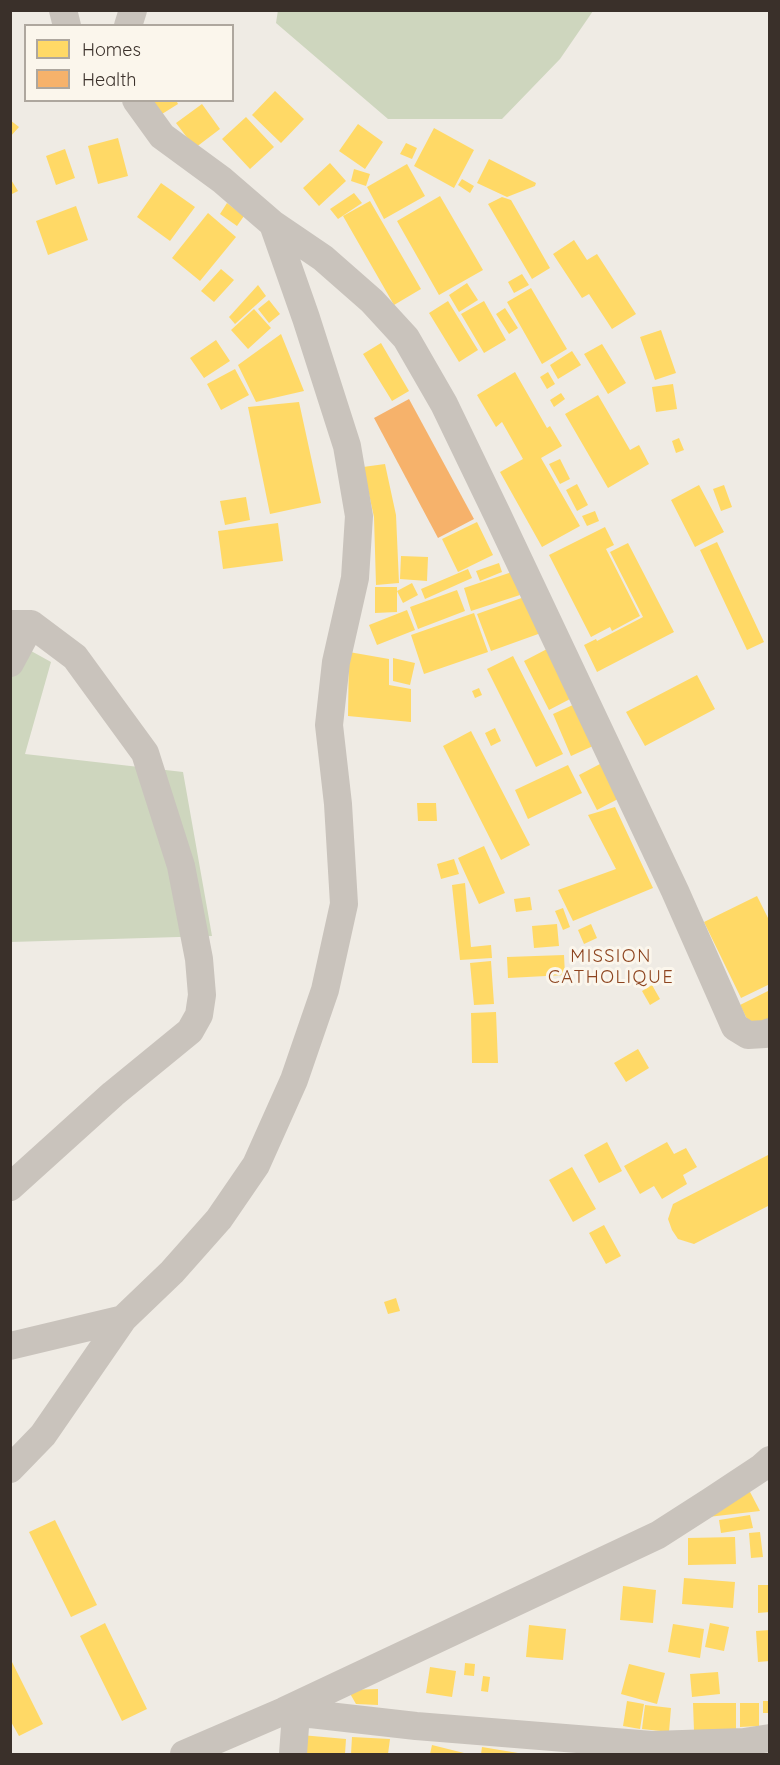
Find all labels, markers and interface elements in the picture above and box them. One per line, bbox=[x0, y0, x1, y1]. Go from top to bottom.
legend bbox=[24, 24, 234, 102]
text: Homes bbox=[82, 38, 141, 61]
text: Health bbox=[82, 68, 137, 91]
district label: MISSION CATHOLIQUE bbox=[548, 946, 674, 988]

